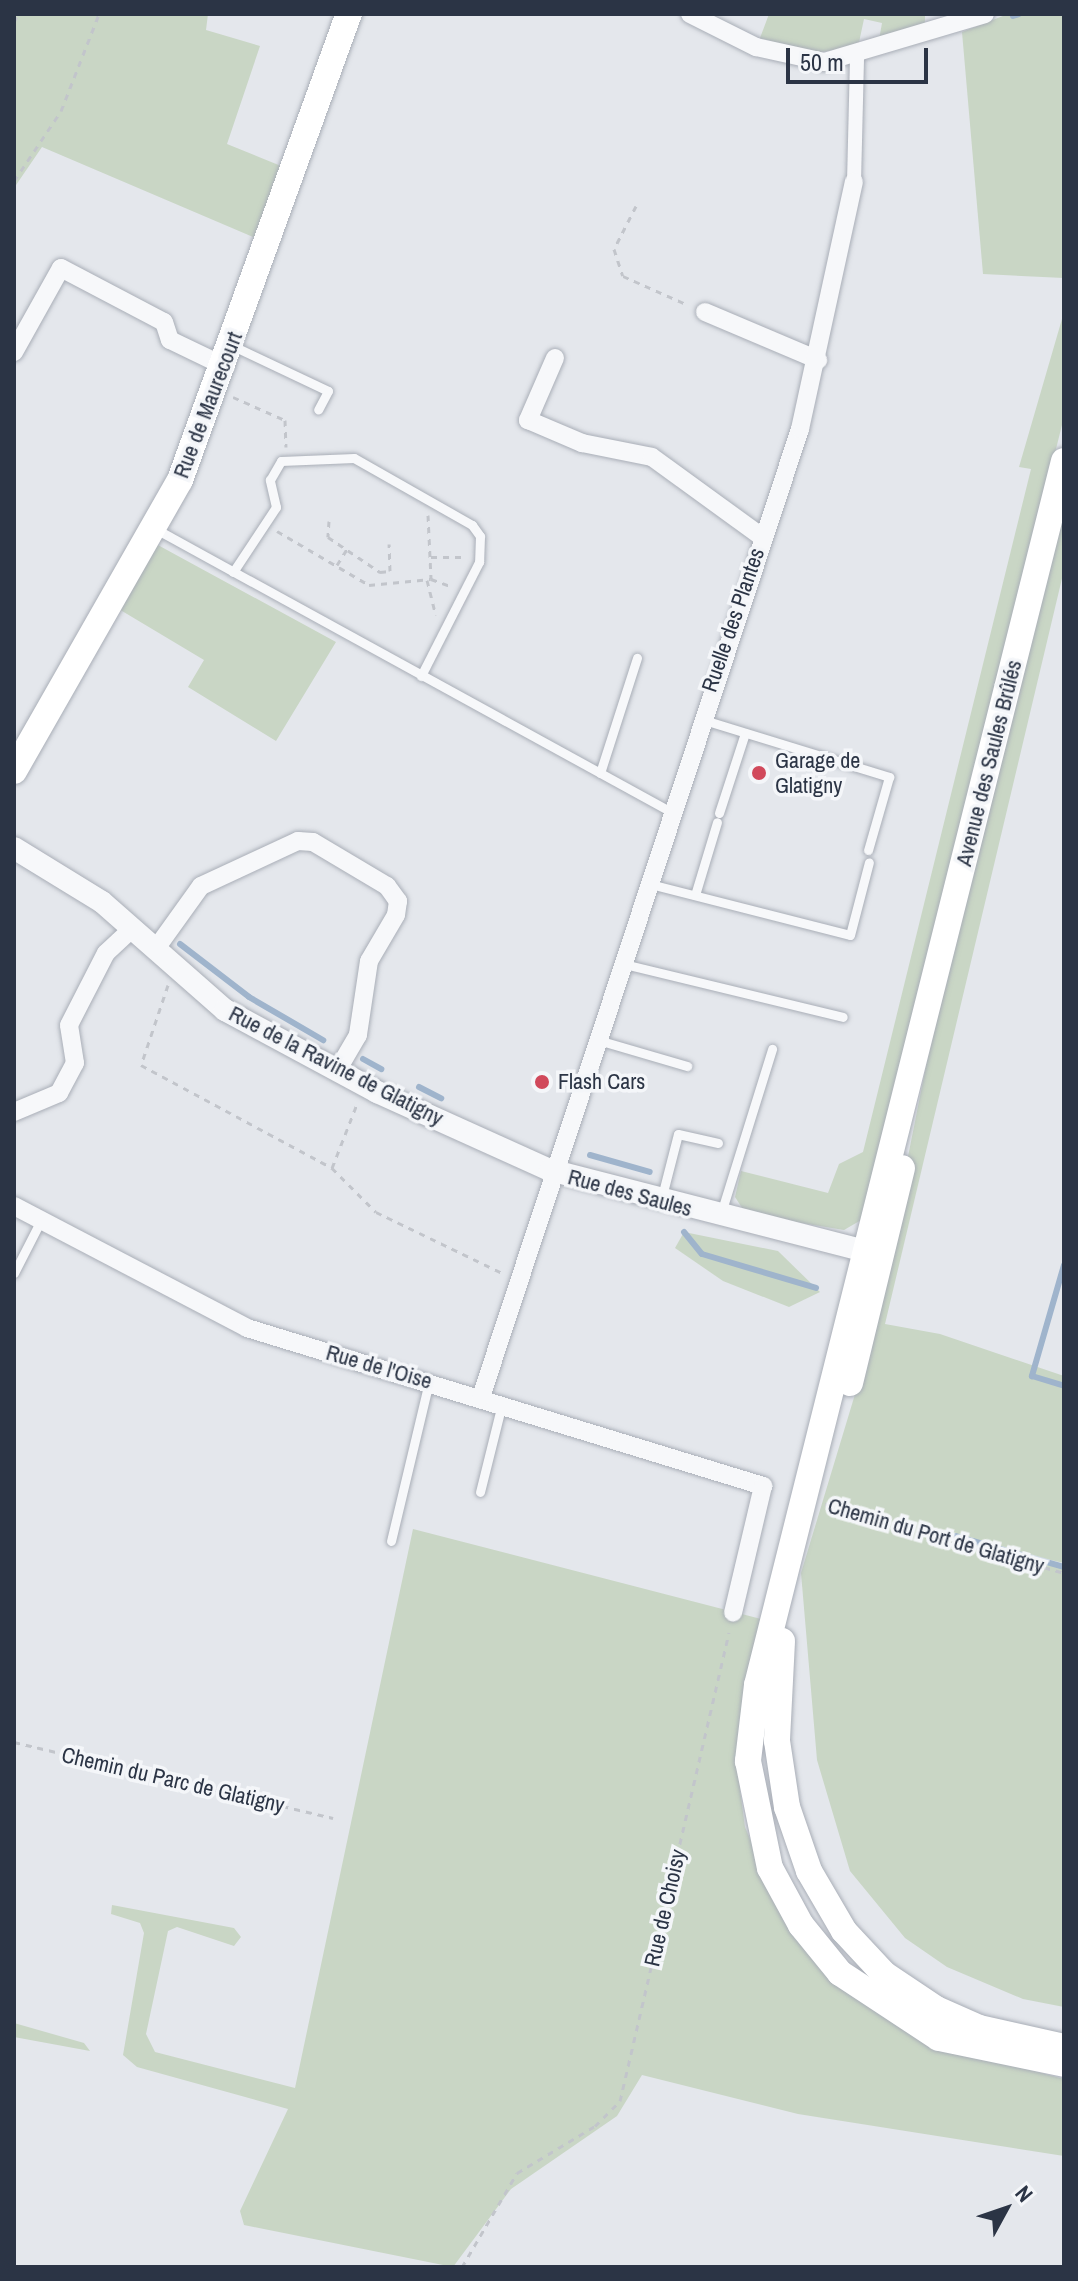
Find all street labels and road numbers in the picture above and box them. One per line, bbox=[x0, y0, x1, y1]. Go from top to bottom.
street label: Rue de Maurecourt bbox=[168, 328, 248, 482]
street label: Ruelle des Plantes bbox=[696, 545, 770, 695]
street label: Avenue des Saules Brûlés bbox=[951, 657, 1027, 869]
street label: Rue de la Ravine de Glatigny bbox=[225, 1001, 447, 1131]
street label: Rue des Saules bbox=[565, 1164, 695, 1222]
street label: Rue de l'Oise bbox=[323, 1339, 435, 1395]
street label: Chemin du Port de Glatigny bbox=[825, 1492, 1047, 1580]
street label: Chemin du Parc de Glatigny bbox=[59, 1742, 287, 1818]
street label: Rue de Choisy bbox=[639, 1847, 691, 1969]

